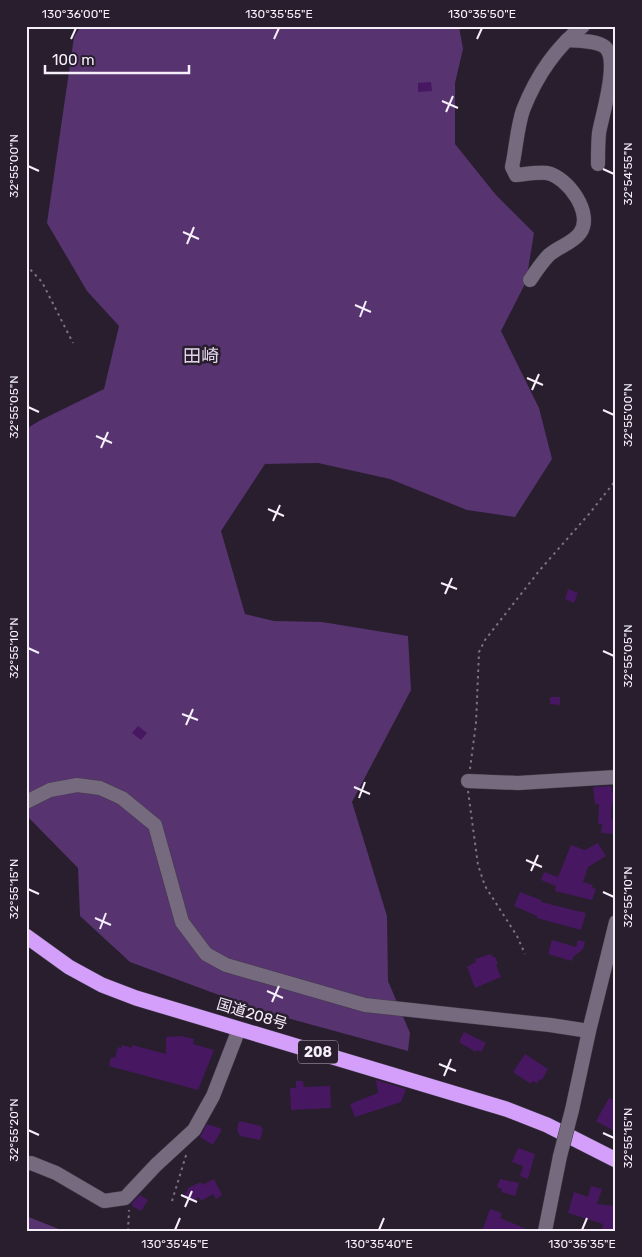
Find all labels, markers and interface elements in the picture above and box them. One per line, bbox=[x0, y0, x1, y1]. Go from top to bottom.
text: 130°36'00"E bbox=[42, 7, 110, 21]
text: 130°35'55"E bbox=[245, 7, 313, 21]
text: 130°35'50"E bbox=[448, 7, 516, 21]
scale bar bbox=[45, 42, 189, 74]
text: 100 m bbox=[52, 51, 94, 69]
text: 32°55'00"N bbox=[7, 134, 21, 198]
text: 32°54'55"N bbox=[621, 143, 635, 205]
district label: 田崎 bbox=[183, 345, 219, 367]
text: 32°55'05"N bbox=[7, 375, 21, 439]
text: 32°55'00"N bbox=[621, 383, 635, 447]
text: 32°55'10"N bbox=[7, 617, 21, 679]
text: 32°55'05"N bbox=[621, 624, 635, 688]
text: 32°55'15"N bbox=[7, 859, 21, 919]
text: 32°55'10"N bbox=[621, 866, 635, 928]
street label: 国道208号 bbox=[215, 995, 289, 1033]
road number: 208 bbox=[298, 1040, 338, 1064]
text: 32°55'20"N bbox=[7, 1098, 21, 1162]
text: 32°55'15"N bbox=[621, 1108, 635, 1168]
text: 130°35'45"E bbox=[141, 1237, 209, 1251]
text: 130°35'40"E bbox=[345, 1237, 413, 1251]
text: 130°35'35"E bbox=[548, 1237, 616, 1251]

